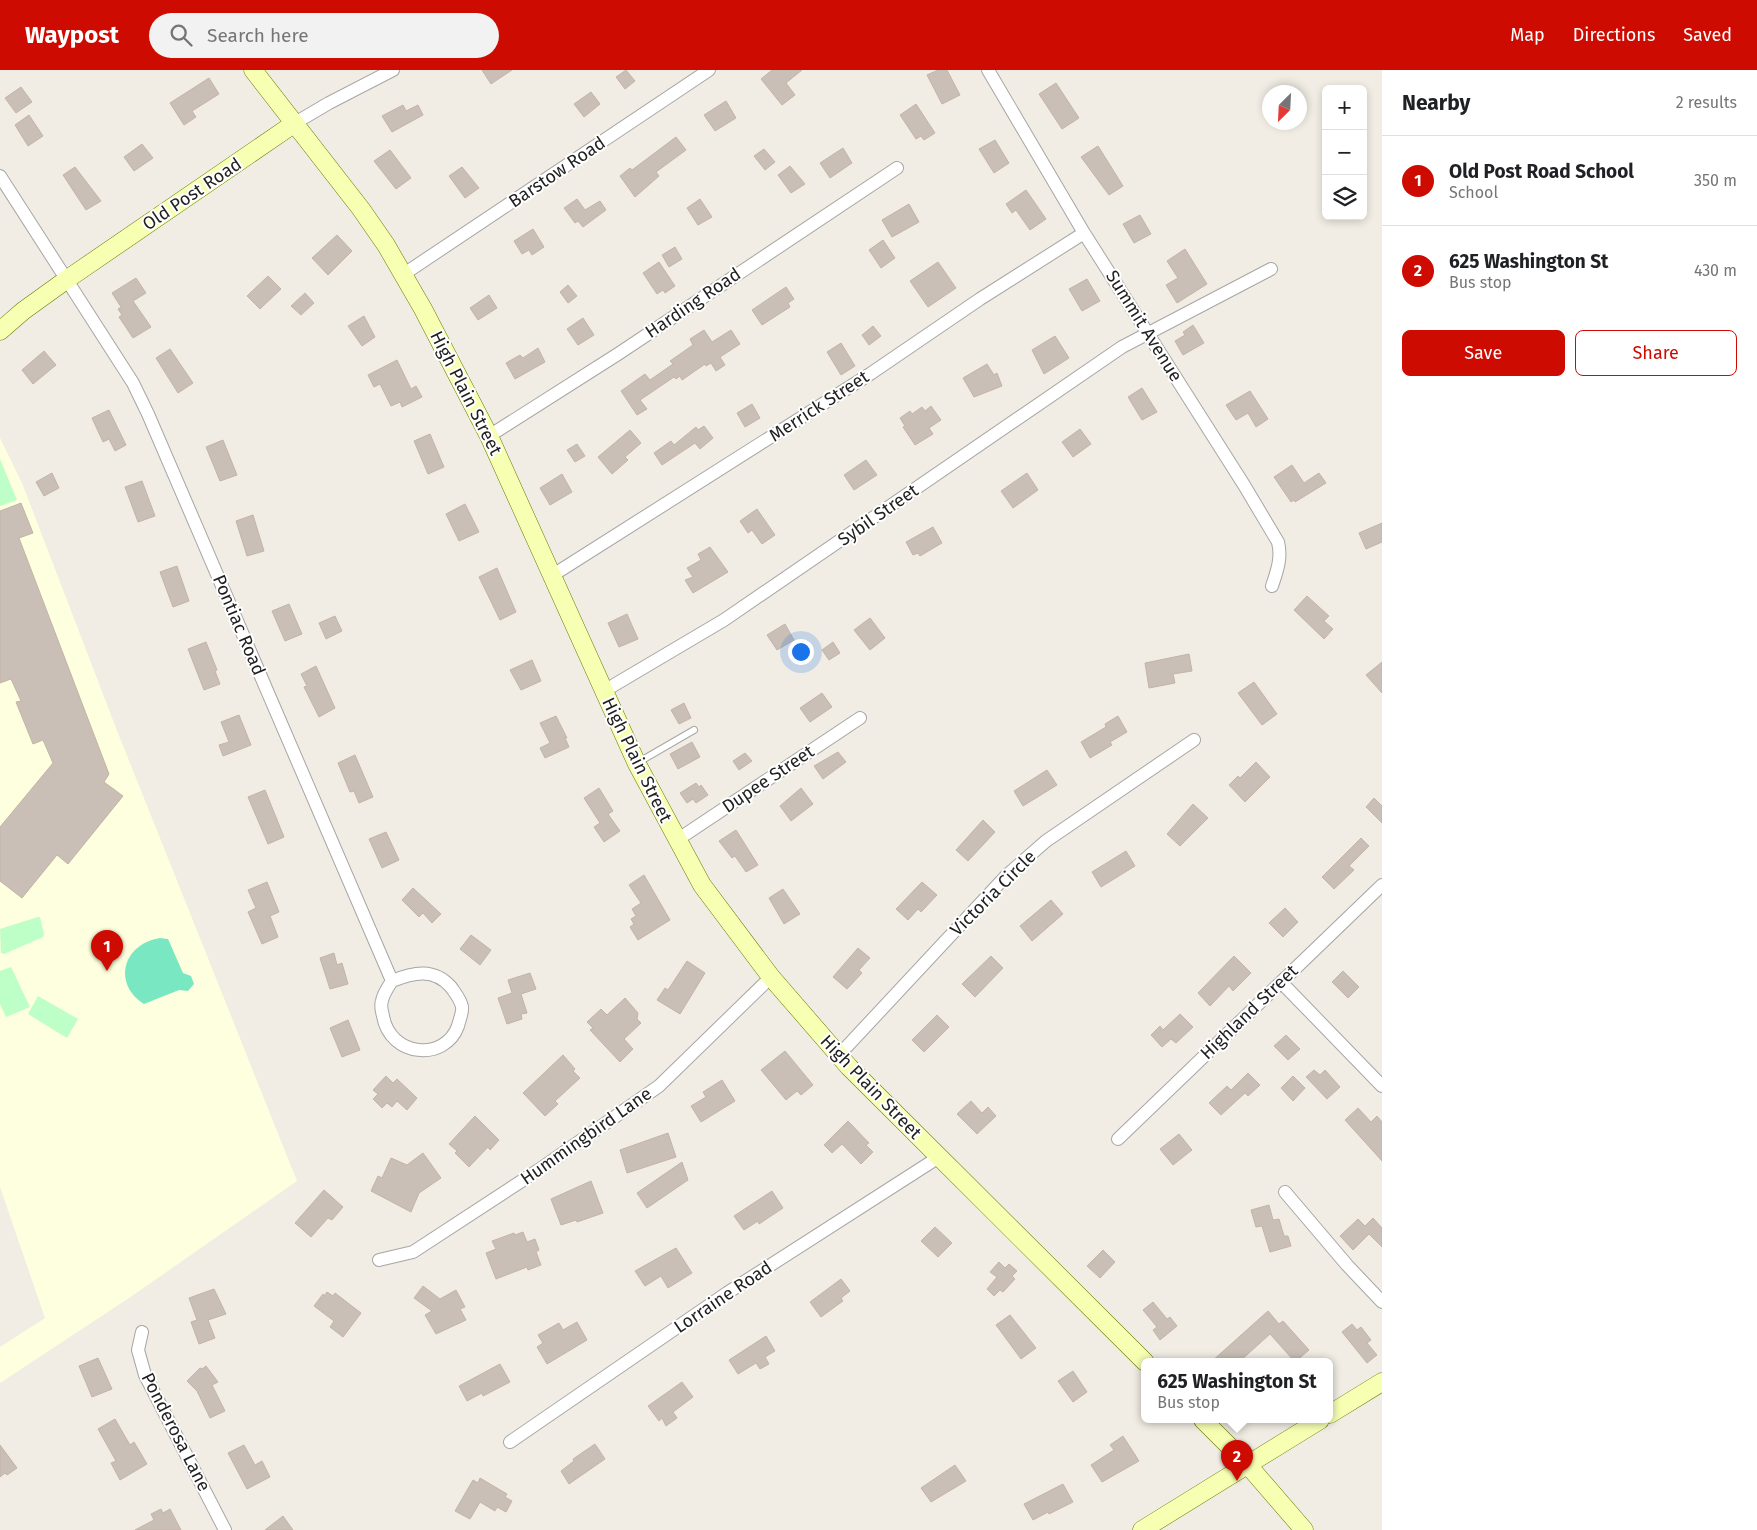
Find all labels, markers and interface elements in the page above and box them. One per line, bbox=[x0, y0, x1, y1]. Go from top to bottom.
search box bbox=[149, 13, 499, 58]
text: Waypost bbox=[25, 21, 119, 49]
icon: search bbox=[167, 21, 195, 49]
text: Search here bbox=[207, 24, 309, 47]
text: Map bbox=[1510, 24, 1545, 46]
text: Directions bbox=[1573, 24, 1655, 46]
text: Saved bbox=[1683, 24, 1732, 46]
north arrow bbox=[1262, 85, 1307, 130]
map controls bbox=[1322, 85, 1367, 220]
button: + bbox=[1322, 85, 1367, 130]
text: Nearby bbox=[1402, 90, 1470, 116]
text: 2 results bbox=[1676, 93, 1737, 112]
button: − bbox=[1322, 130, 1367, 175]
street label: Barstow Road bbox=[505, 132, 609, 212]
street label: Old Post Road bbox=[138, 153, 246, 235]
text: Old Post Road School bbox=[1449, 160, 1634, 183]
text: 1 bbox=[1414, 171, 1422, 190]
text: 350 m bbox=[1694, 171, 1737, 190]
button: layers bbox=[1322, 175, 1367, 220]
text: School bbox=[1449, 183, 1498, 202]
text: 625 Washington St bbox=[1449, 250, 1608, 273]
text: 2 bbox=[1414, 261, 1422, 280]
text: 430 m bbox=[1694, 261, 1737, 280]
street label: Harding Road bbox=[641, 263, 745, 343]
street label: Summit Avenue bbox=[1101, 266, 1187, 386]
text: Bus stop bbox=[1449, 273, 1512, 292]
street label: High Plain Street bbox=[425, 327, 507, 459]
button: Save bbox=[1402, 330, 1565, 376]
button: Share bbox=[1575, 330, 1737, 376]
street label: Merrick Street bbox=[765, 365, 873, 446]
street label: Sybil Street bbox=[834, 479, 923, 551]
street label: Pontiac Road bbox=[208, 571, 270, 679]
your location bbox=[788, 639, 814, 665]
street label: High Plain Street bbox=[597, 694, 677, 827]
street label: Dupee Street bbox=[718, 740, 818, 818]
street label: Victoria Circle bbox=[946, 846, 1040, 940]
pin: 1 bbox=[91, 930, 123, 971]
street label: Highland Street bbox=[1196, 960, 1303, 1064]
street label: High Plain Street bbox=[816, 1030, 927, 1144]
street label: Hummingbird Lane bbox=[516, 1082, 656, 1190]
street label: Lorraine Road bbox=[670, 1256, 776, 1338]
popup bbox=[1141, 1358, 1333, 1423]
street label: Ponderosa Lane bbox=[137, 1369, 215, 1495]
text: 625 Washington St bbox=[1157, 1370, 1317, 1393]
text: Bus stop bbox=[1157, 1393, 1220, 1412]
pin: 2 bbox=[1221, 1440, 1253, 1481]

